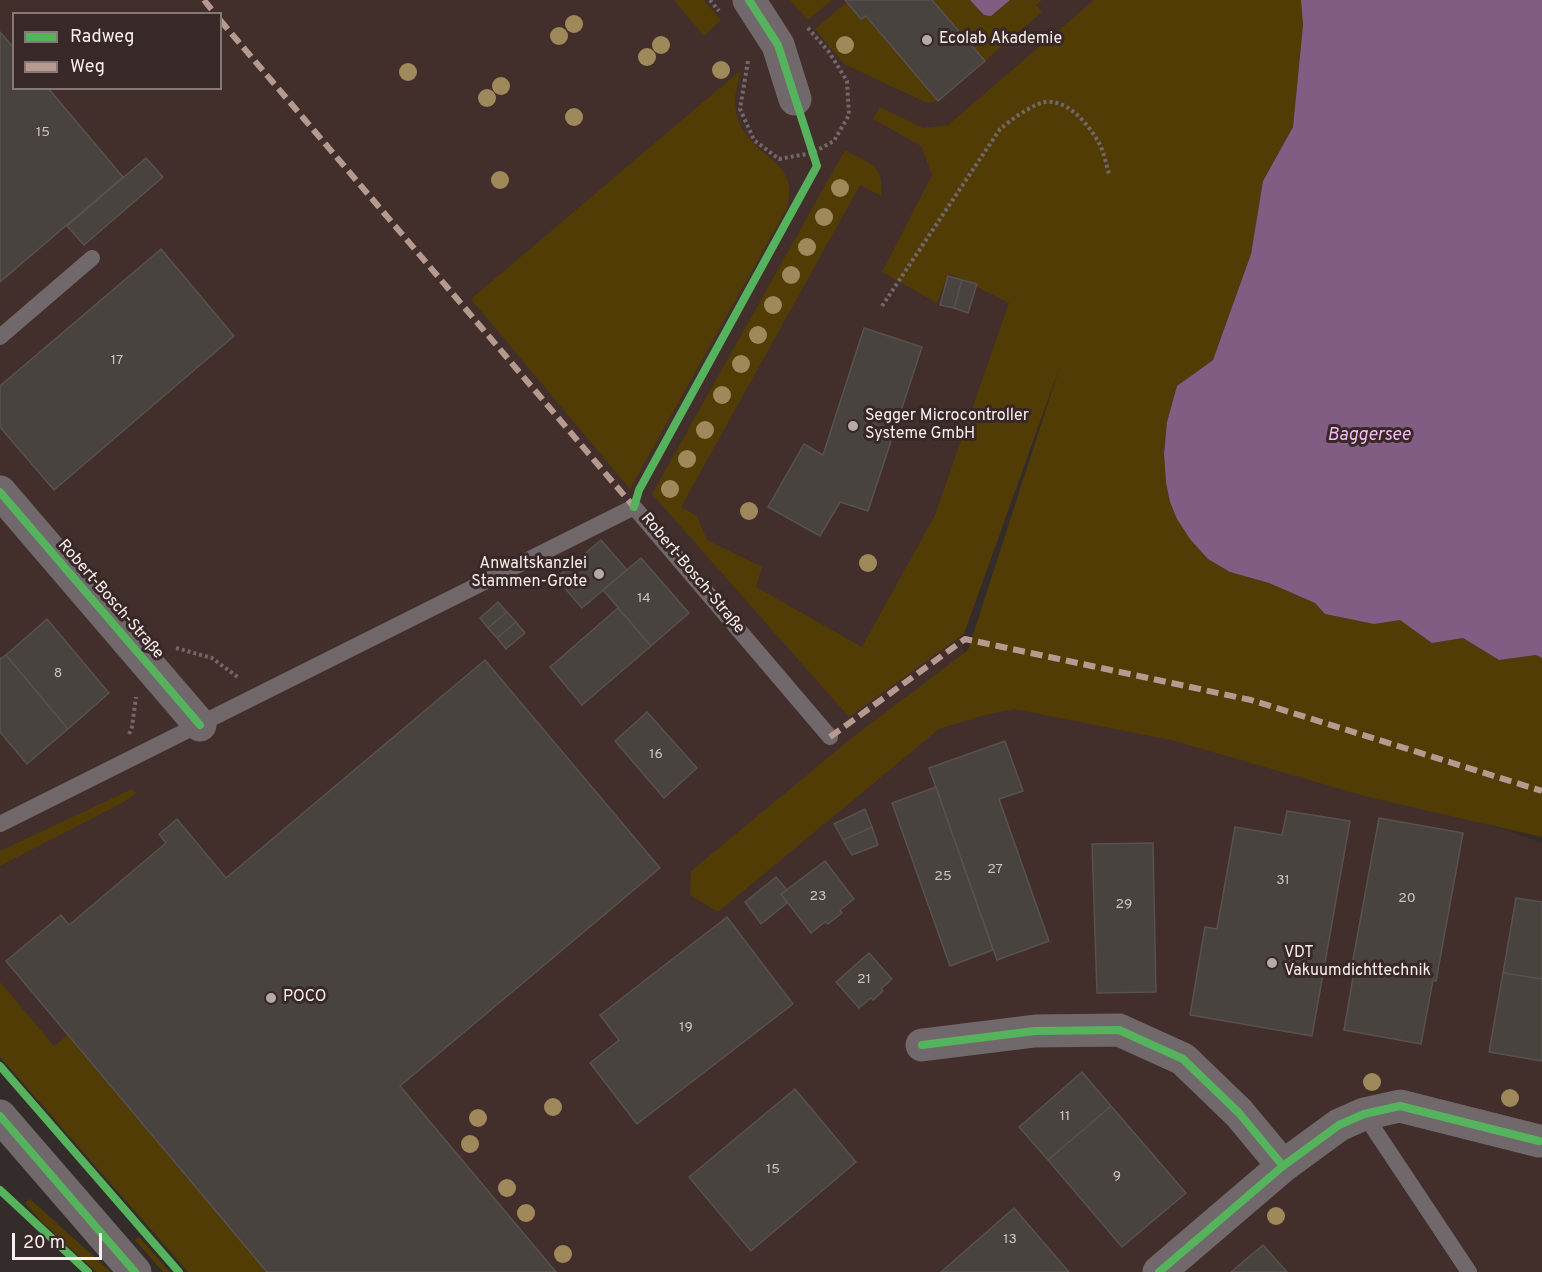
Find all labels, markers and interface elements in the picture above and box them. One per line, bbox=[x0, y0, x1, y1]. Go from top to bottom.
legend bbox=[12, 12, 222, 90]
text: Radweg bbox=[70, 26, 134, 49]
place label: Ecolab Akademie bbox=[939, 30, 1062, 50]
marker: Ecolab Akademie bbox=[920, 33, 934, 47]
text: Weg bbox=[70, 56, 105, 79]
house number: 15 bbox=[36, 125, 50, 141]
house number: 17 bbox=[111, 353, 123, 369]
place label: Segger Microcontroller Systeme GmbH bbox=[865, 407, 1029, 445]
marker: Segger Microcontroller Systeme GmbH bbox=[846, 419, 860, 433]
water label: Baggersee bbox=[1327, 425, 1411, 447]
street label: Robert-Bosch-Straße bbox=[636, 510, 748, 638]
street label: Robert-Bosch-Straße bbox=[53, 536, 167, 664]
place label: Anwaltskanzlei Stammen-Grote bbox=[471, 555, 587, 593]
marker: Anwaltskanzlei Stammen-Grote bbox=[592, 567, 606, 581]
house number: 14 bbox=[637, 591, 651, 607]
house number: 8 bbox=[54, 666, 62, 682]
house number: 16 bbox=[649, 747, 663, 763]
house number: 27 bbox=[987, 862, 1003, 878]
house number: 25 bbox=[934, 869, 952, 885]
house number: 31 bbox=[1276, 873, 1290, 889]
house number: 23 bbox=[810, 889, 826, 905]
house number: 20 bbox=[1398, 891, 1416, 907]
house number: 29 bbox=[1116, 897, 1132, 913]
place label: VDT Vakuumdichttechnik bbox=[1284, 944, 1431, 982]
marker: VDT Vakuumdichttechnik bbox=[1265, 956, 1279, 970]
house number: 21 bbox=[857, 972, 871, 988]
place label: POCO bbox=[283, 988, 327, 1008]
marker: POCO bbox=[264, 991, 278, 1005]
house number: 19 bbox=[679, 1020, 693, 1036]
house number: 11 bbox=[1060, 1109, 1070, 1125]
house number: 15 bbox=[766, 1162, 780, 1178]
house number: 9 bbox=[1113, 1169, 1121, 1185]
scale bar bbox=[15, 1221, 105, 1259]
text: 20 m bbox=[23, 1232, 65, 1255]
house number: 13 bbox=[1003, 1232, 1017, 1248]

